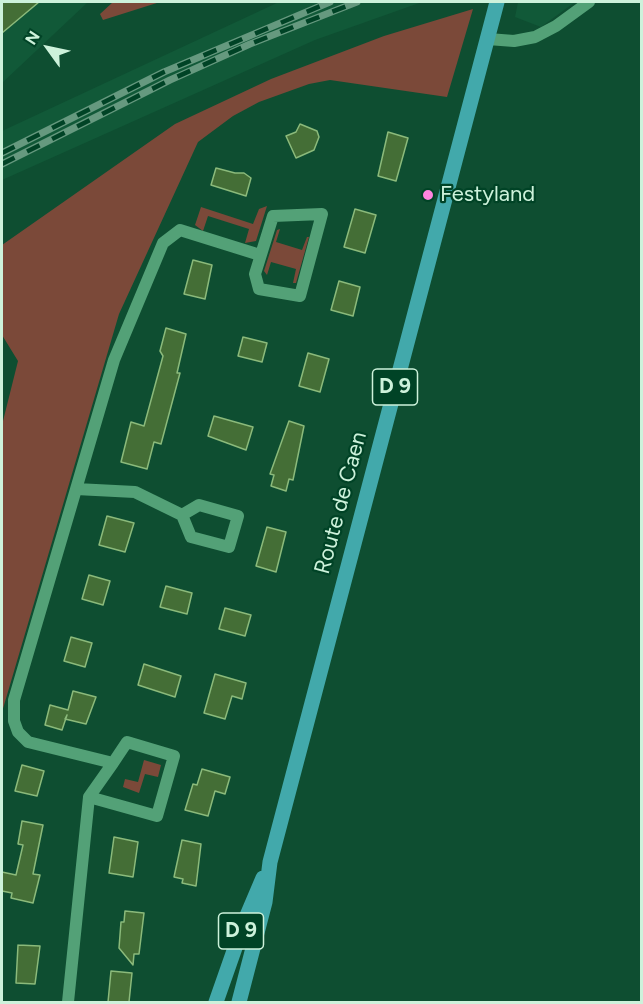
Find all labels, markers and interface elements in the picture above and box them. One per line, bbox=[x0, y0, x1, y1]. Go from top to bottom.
north arrow bbox=[18, 18, 78, 78]
text: N bbox=[21, 28, 44, 48]
place label: Festyland bbox=[440, 182, 535, 208]
marker: Festyland bbox=[421, 188, 435, 202]
road number: D 9 bbox=[372, 369, 418, 405]
street label: Route de Caen bbox=[309, 429, 373, 577]
road number: D 9 bbox=[218, 913, 264, 949]

